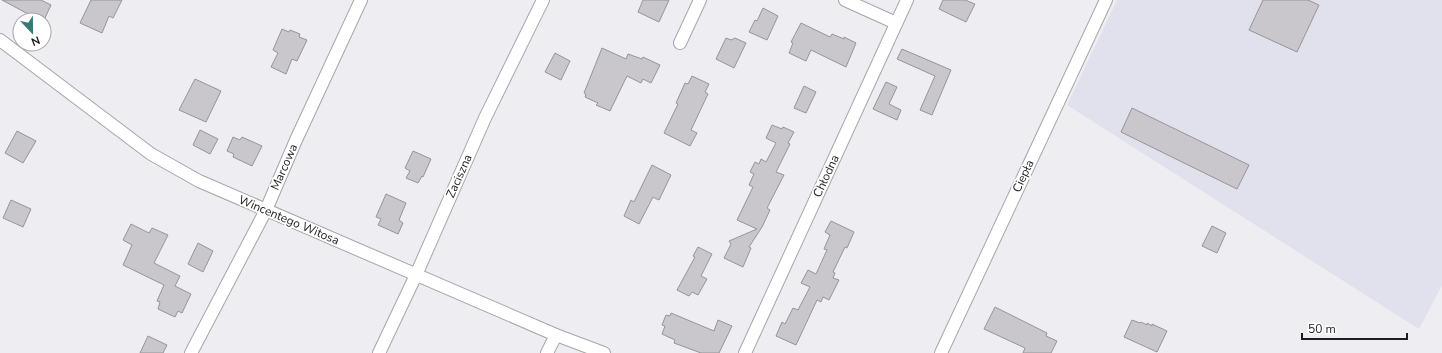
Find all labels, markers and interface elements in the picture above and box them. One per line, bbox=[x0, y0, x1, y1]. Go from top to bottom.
north arrow bbox=[12, 12, 52, 52]
text: N bbox=[29, 32, 42, 49]
street label: Marcowa bbox=[267, 141, 301, 193]
street label: Zaciszna bbox=[442, 152, 476, 200]
street label: Chłodna bbox=[809, 152, 843, 200]
street label: Ciepła bbox=[1009, 157, 1037, 195]
street label: Wincentego Witosa bbox=[236, 192, 342, 248]
scale bar bbox=[1302, 315, 1407, 341]
text: 50 m bbox=[1308, 321, 1336, 337]

